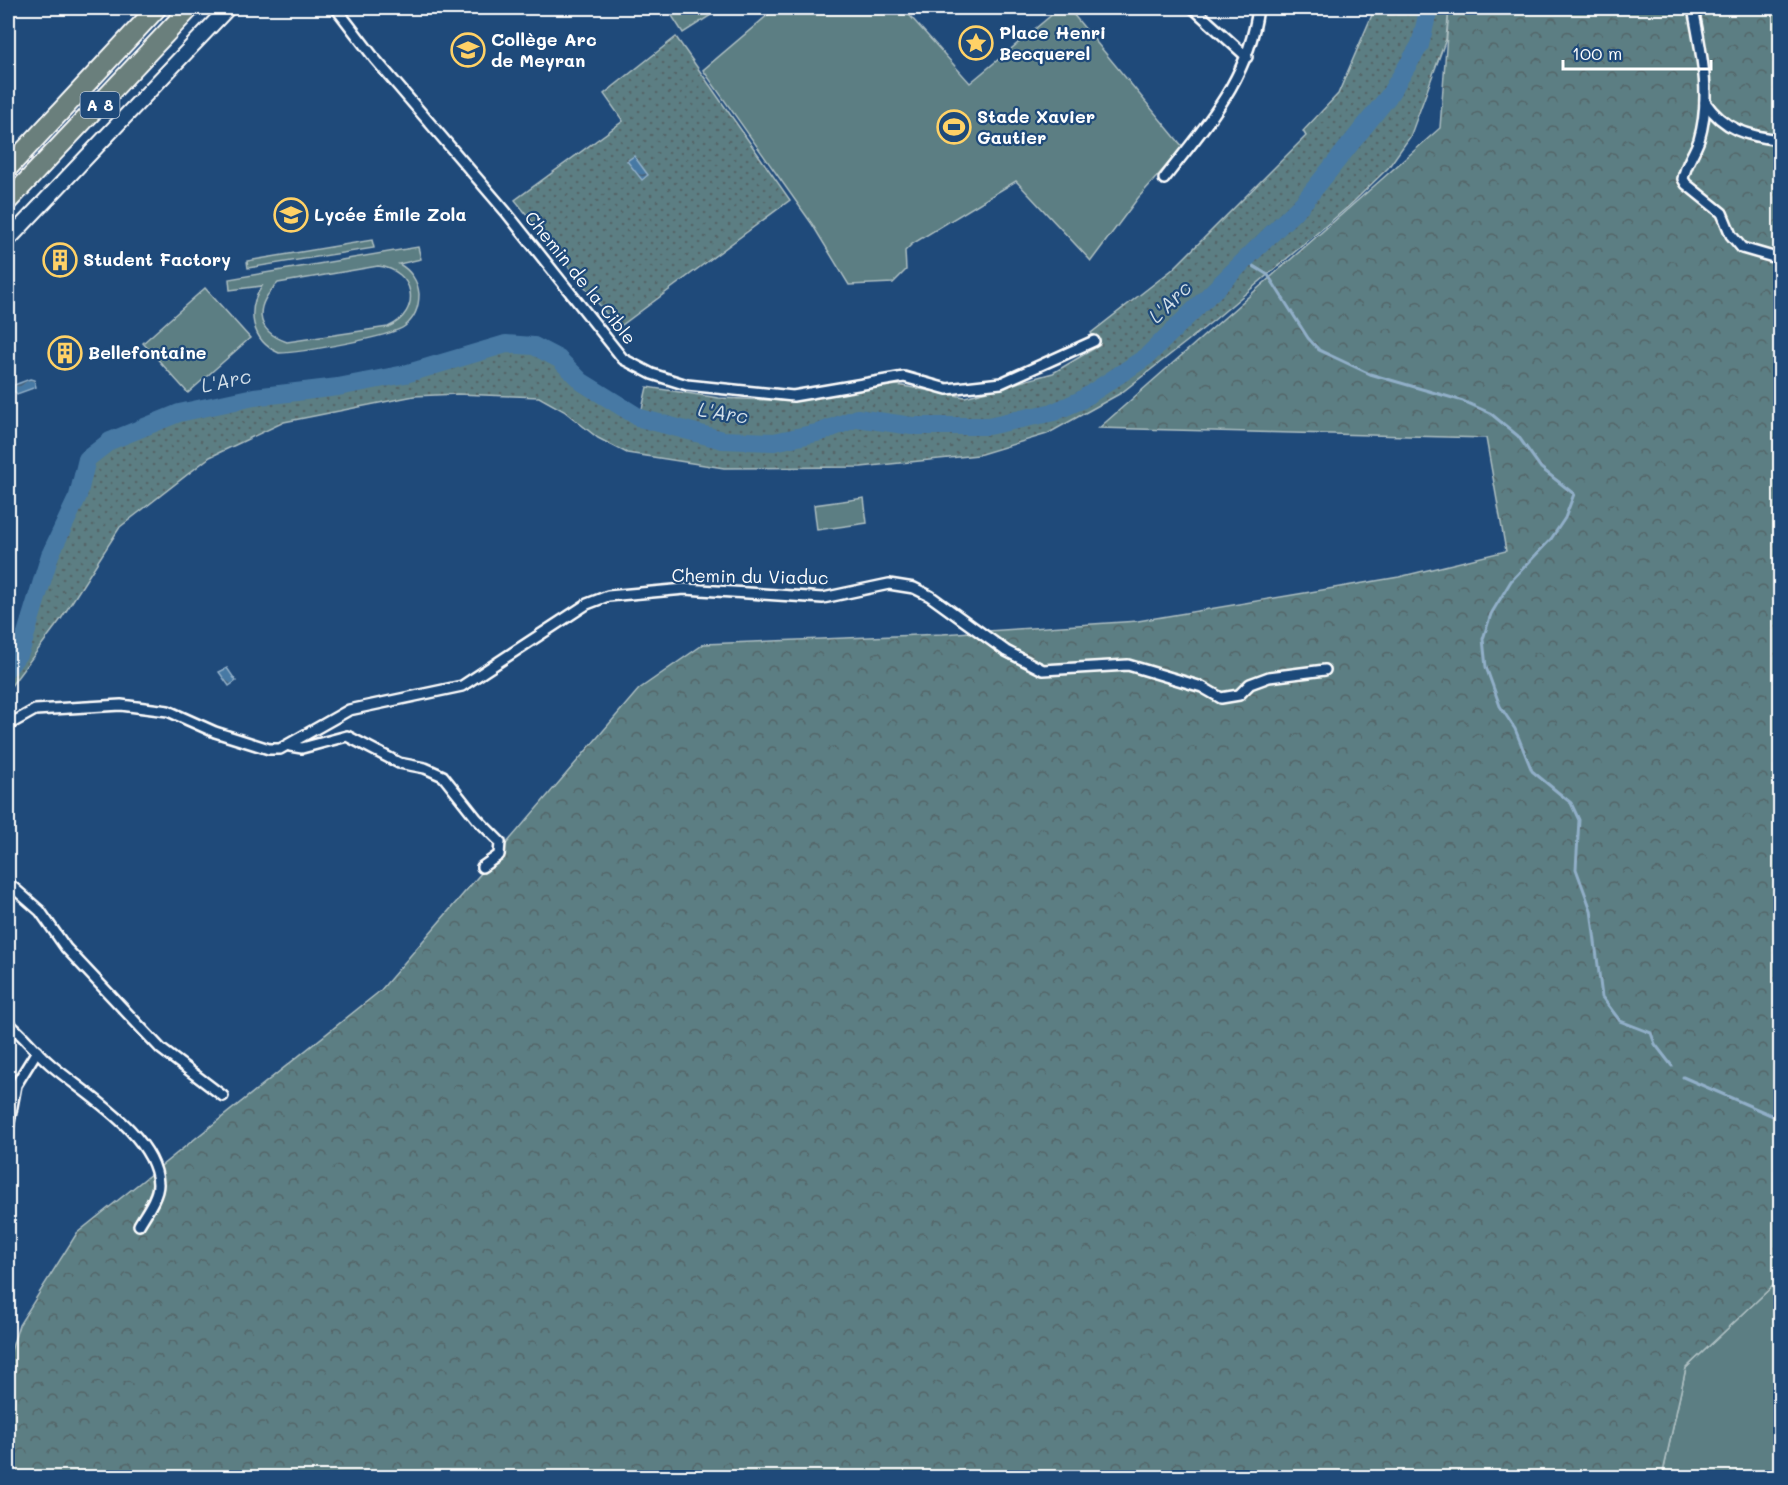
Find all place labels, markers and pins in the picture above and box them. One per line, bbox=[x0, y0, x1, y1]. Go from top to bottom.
place label: Place Henri Becquerel bbox=[999, 20, 1106, 65]
place icon: Place Henri Becquerel bbox=[958, 25, 994, 61]
place label: Collège Arc de Meyran bbox=[491, 27, 597, 72]
school or university icon: Collège Arc de Meyran bbox=[450, 32, 486, 68]
place label: Stade Xavier Gautier bbox=[977, 104, 1095, 149]
sports icon: Stade Xavier Gautier bbox=[936, 109, 972, 145]
school or university icon: Lycée Émile Zola bbox=[273, 197, 309, 233]
place label: Lycée Émile Zola bbox=[314, 202, 466, 226]
building icon: Student Factory bbox=[42, 242, 78, 278]
place label: Student Factory bbox=[83, 247, 231, 271]
building icon: Bellefontaine bbox=[47, 335, 83, 371]
place label: Bellefontaine bbox=[88, 340, 207, 364]

